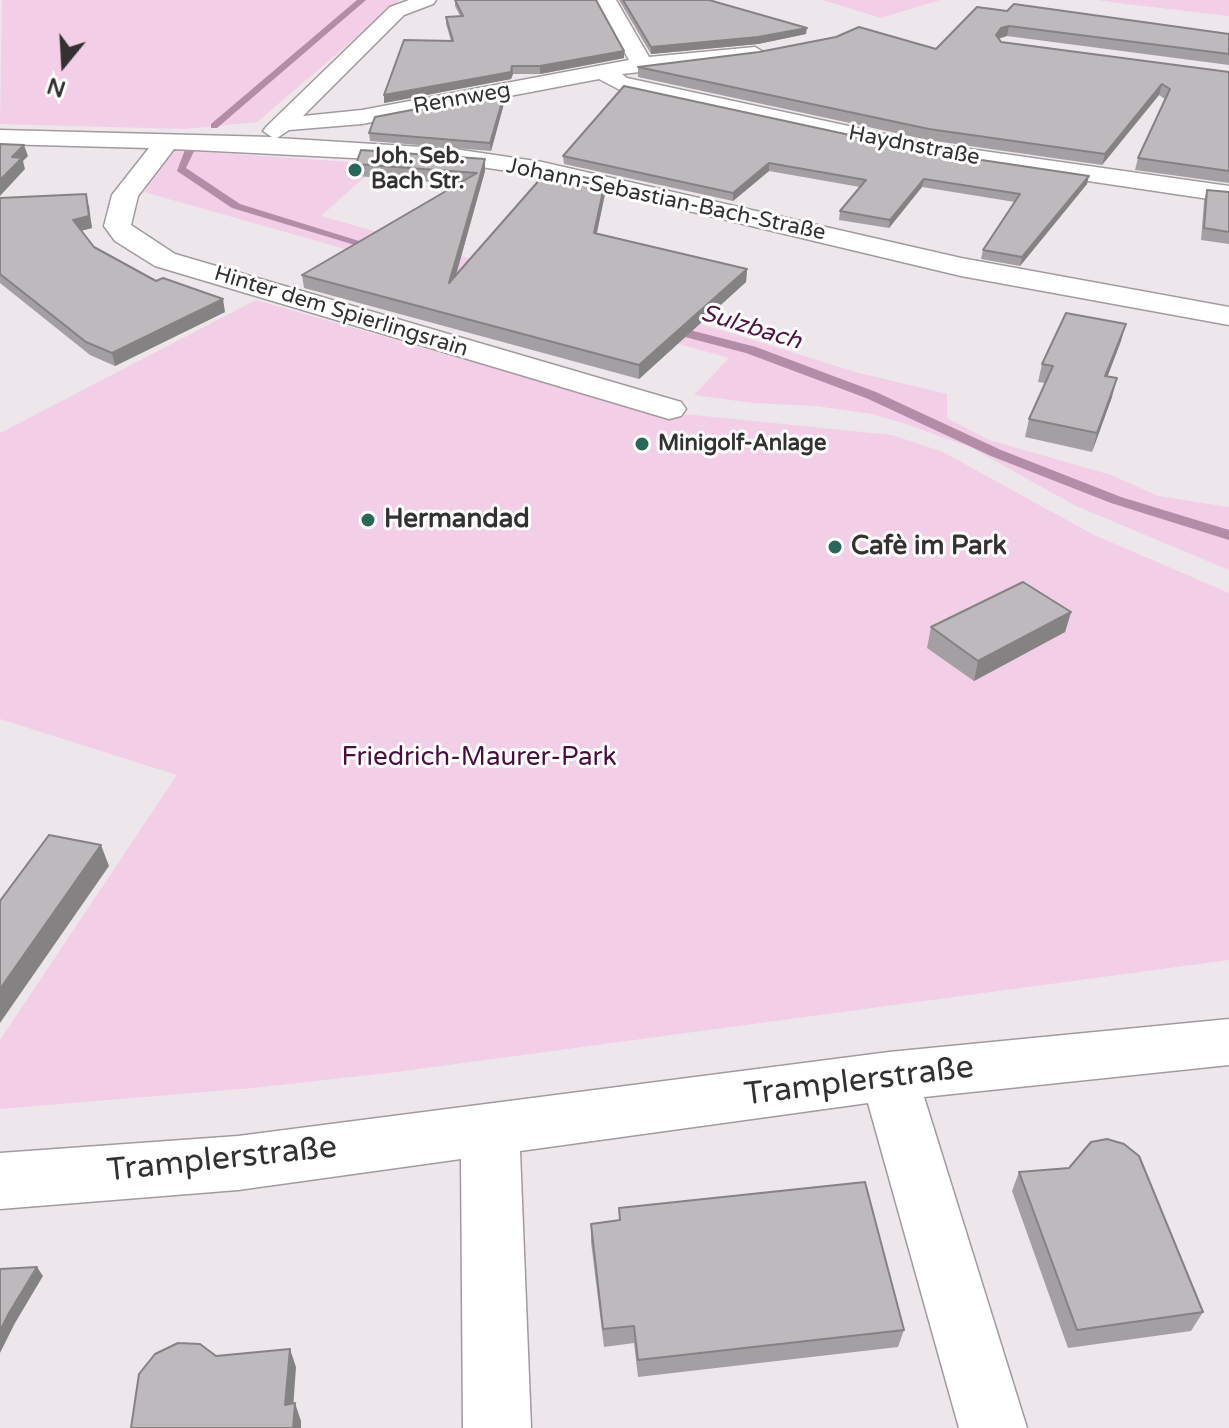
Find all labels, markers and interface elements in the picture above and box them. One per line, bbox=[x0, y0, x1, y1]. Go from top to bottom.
north arrow bbox=[24, 24, 104, 104]
text: N bbox=[44, 72, 69, 102]
street label: Rennweg bbox=[411, 77, 513, 121]
street label: Haydnstraße bbox=[846, 120, 982, 172]
place label: Joh. Seb. Bach Str. bbox=[371, 144, 465, 196]
street label: Johann-Sebastian-Bach-Straße bbox=[504, 153, 828, 247]
marker: Joh. Seb. Bach Str. bbox=[346, 161, 364, 179]
street label: Hinter dem Spierlingsrain bbox=[211, 261, 471, 363]
water label: Sulzbach bbox=[697, 299, 805, 357]
place label: Minigolf-Anlage bbox=[658, 431, 826, 457]
marker: Minigolf-Anlage bbox=[633, 435, 651, 453]
place label: Hermandad bbox=[384, 504, 530, 536]
marker: Hermandad bbox=[359, 511, 377, 529]
place label: Cafè im Park bbox=[851, 531, 1007, 563]
marker: Cafè im Park bbox=[826, 538, 844, 556]
park label: Friedrich-Maurer-Park bbox=[341, 742, 617, 774]
street label: Tramplerstraße bbox=[742, 1049, 976, 1115]
street label: Tramplerstraße bbox=[105, 1129, 339, 1191]

